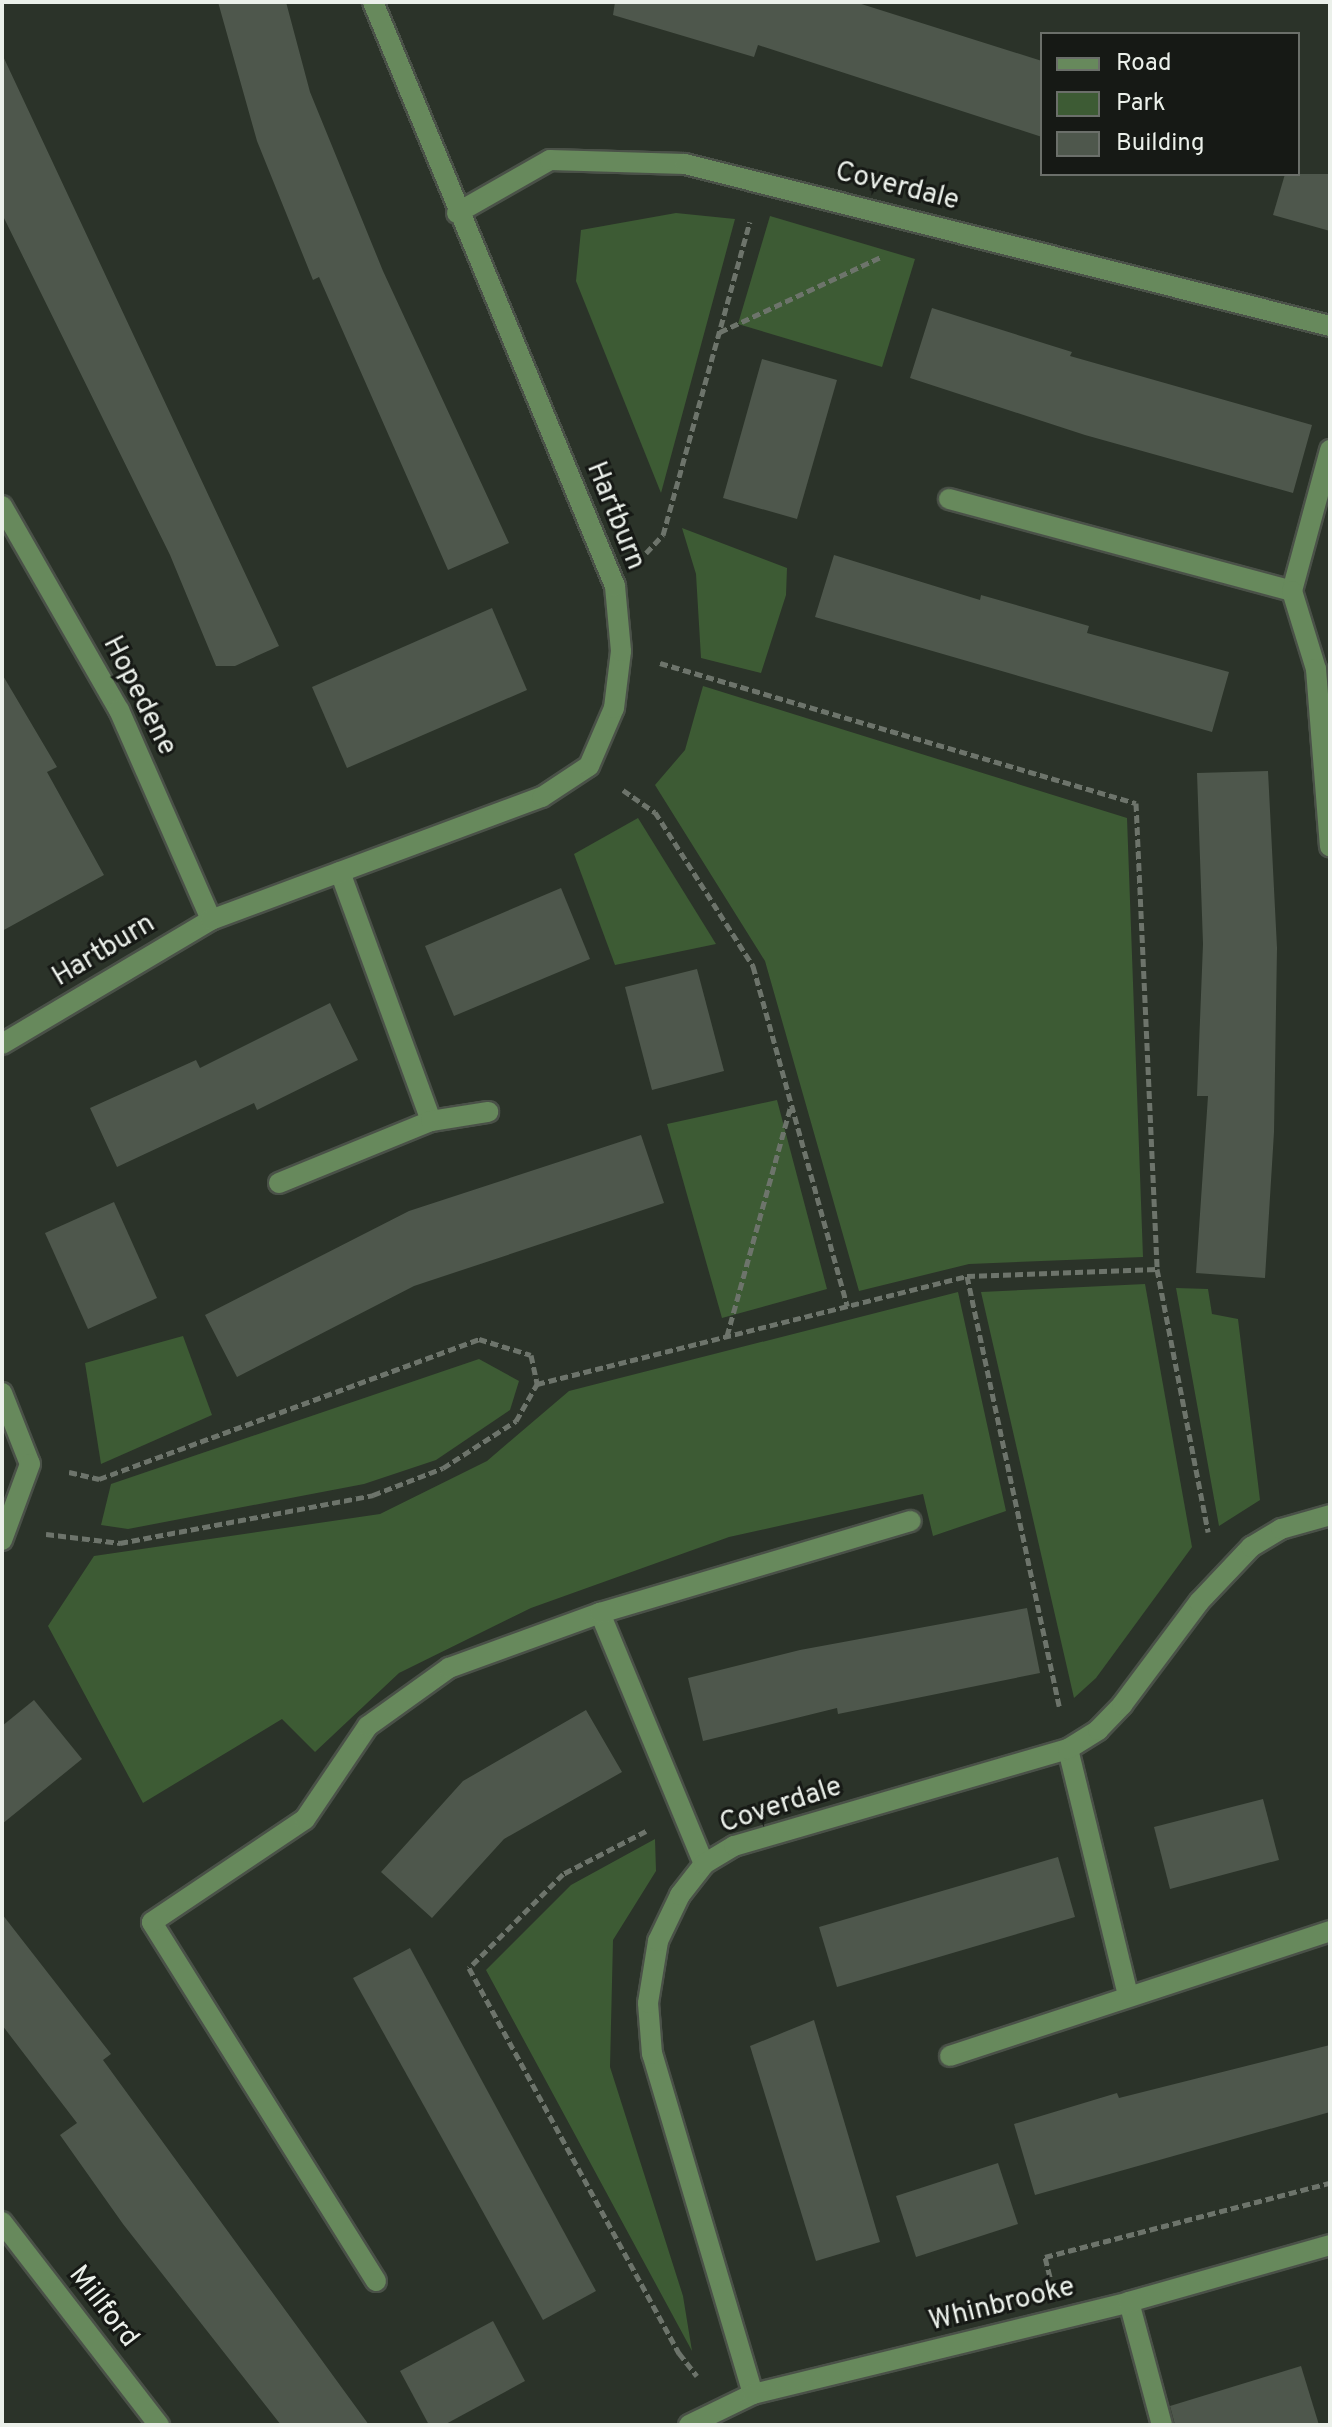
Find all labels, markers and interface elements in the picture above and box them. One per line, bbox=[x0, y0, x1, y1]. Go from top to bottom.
legend bbox=[1040, 32, 1300, 176]
text: Road bbox=[1116, 49, 1172, 79]
text: Park bbox=[1116, 89, 1166, 119]
text: Building bbox=[1116, 129, 1205, 159]
street label: Coverdale bbox=[832, 155, 962, 219]
street label: Hartburn bbox=[578, 457, 652, 575]
street label: Hopedene bbox=[95, 631, 183, 761]
street label: Hartburn bbox=[47, 907, 161, 995]
street label: Coverdale bbox=[716, 1771, 846, 1841]
street label: Millford bbox=[61, 2259, 145, 2355]
street label: Whinbrooke bbox=[926, 2271, 1078, 2339]

